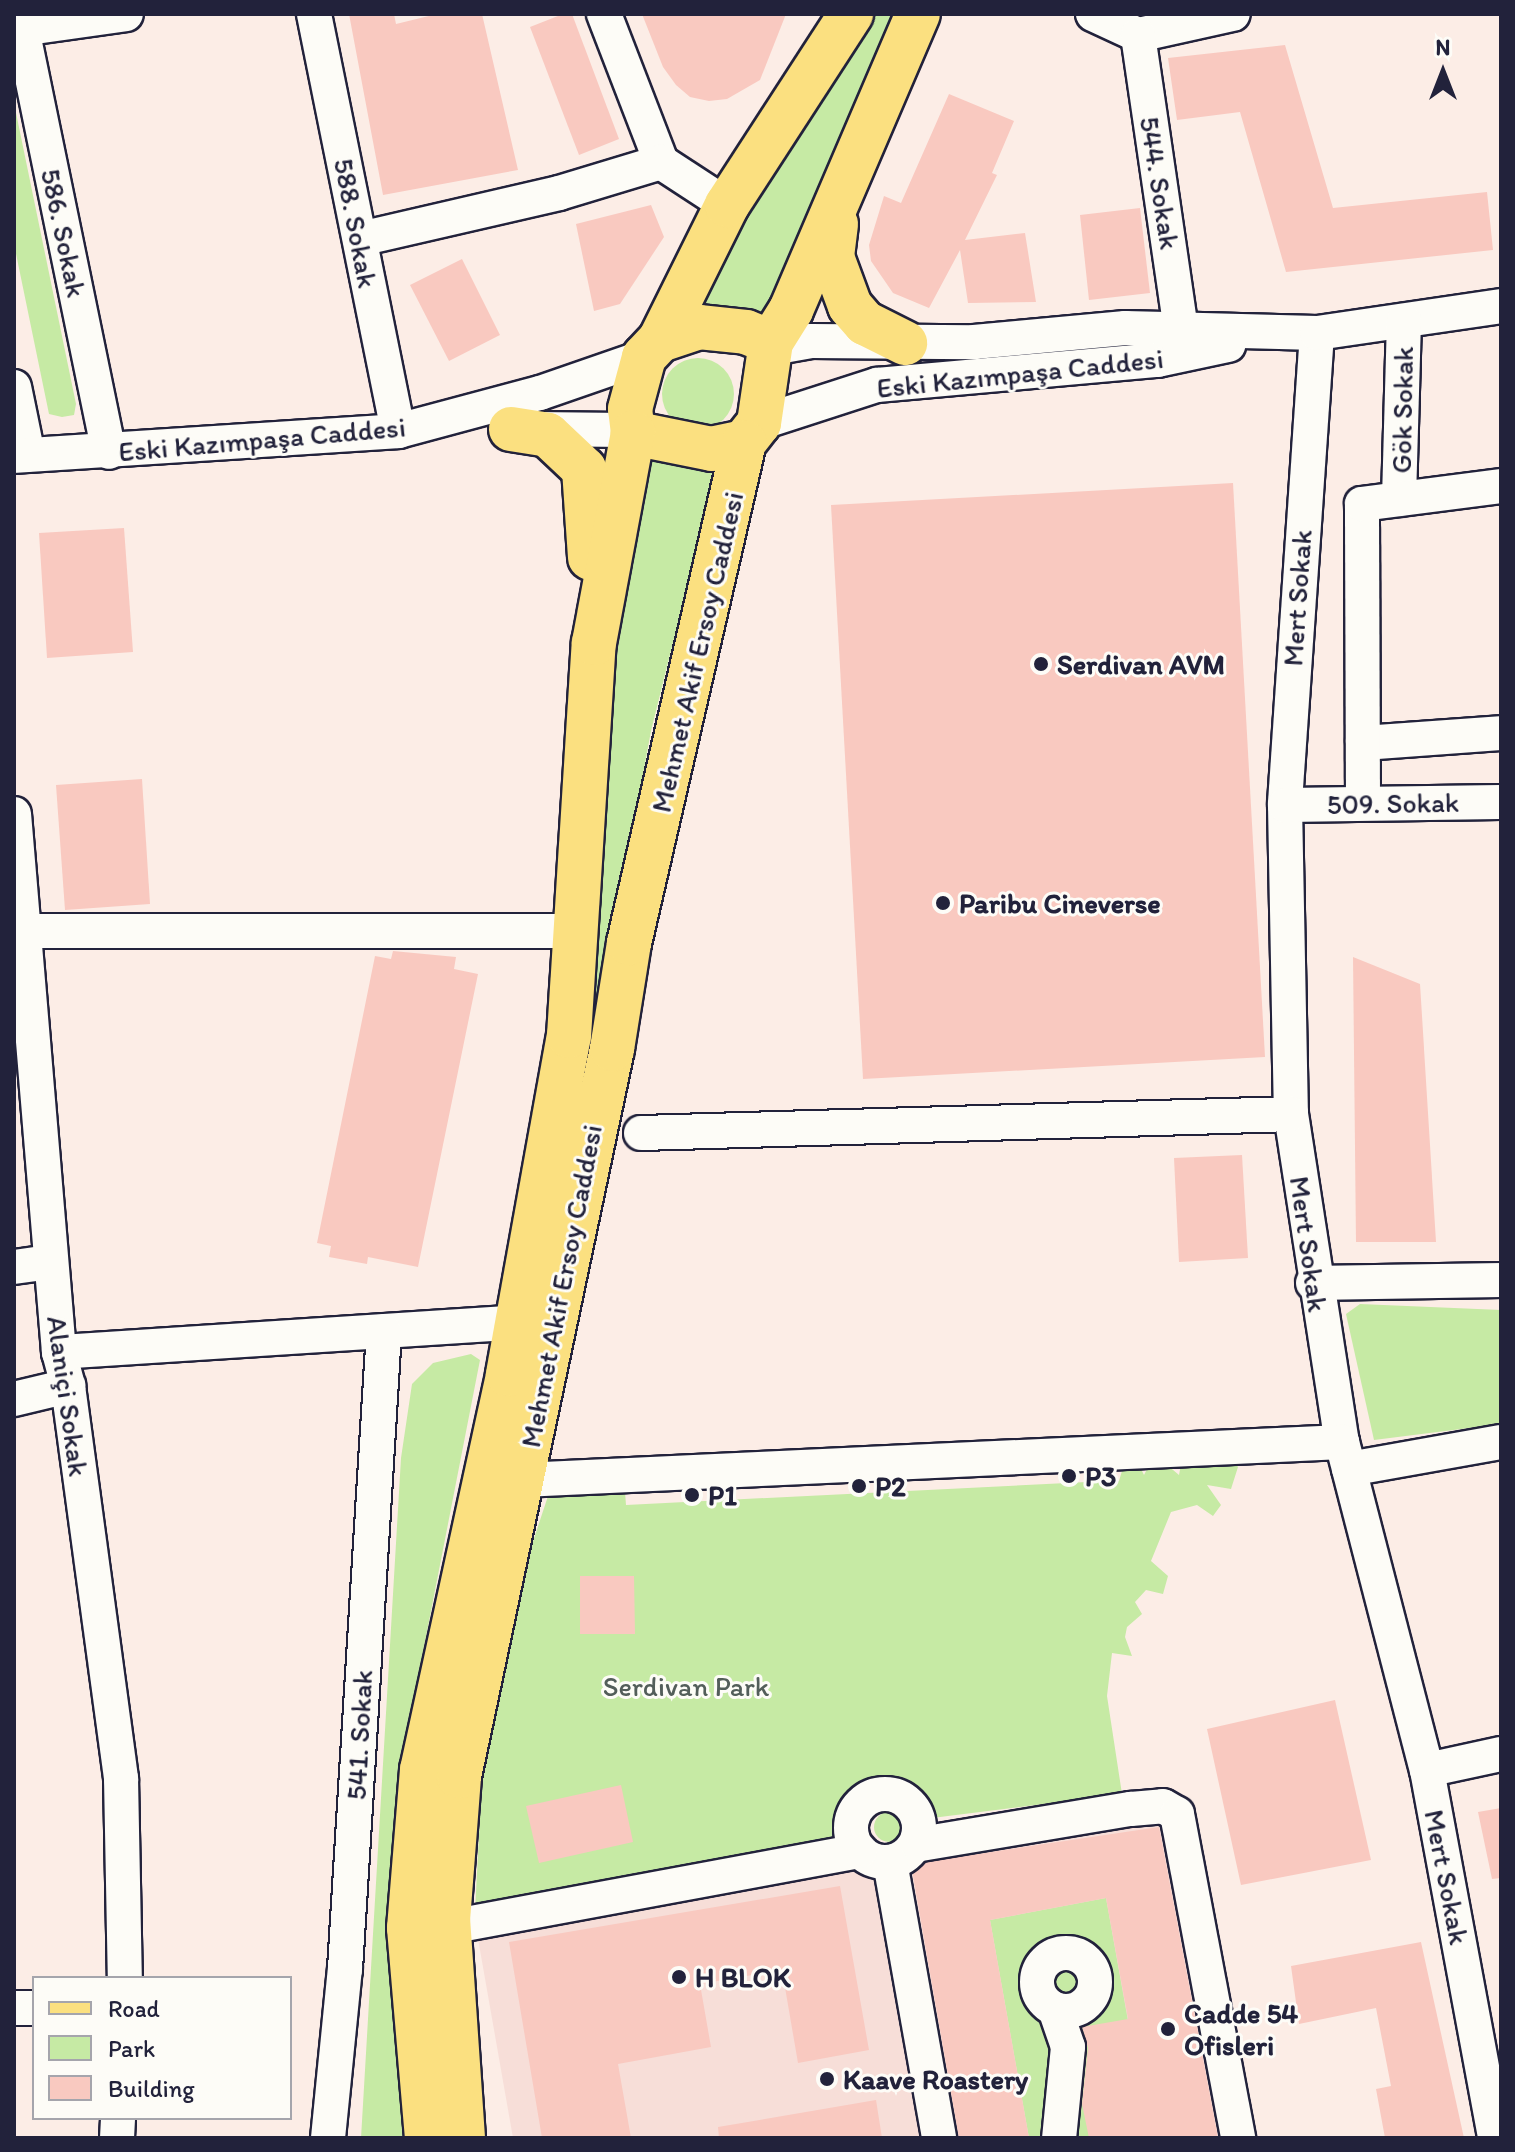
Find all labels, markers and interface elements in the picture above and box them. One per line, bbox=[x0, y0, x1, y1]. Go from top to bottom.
north arrow bbox=[1403, 32, 1483, 112]
text: N bbox=[1436, 34, 1450, 61]
street label: 544. Sokak bbox=[1133, 114, 1187, 252]
street label: 588. Sokak bbox=[327, 155, 385, 291]
street label: 586. Sokak bbox=[34, 166, 94, 300]
street label: Eski Kazımpaşa Caddesi bbox=[875, 341, 1165, 405]
street label: Gök Sokak bbox=[1384, 346, 1420, 474]
street label: Eski Kazımpaşa Caddesi bbox=[117, 410, 407, 468]
street label: Mehmet Akif Ersoy Caddesi bbox=[644, 488, 750, 816]
street label: Mert Sokak bbox=[1276, 529, 1318, 667]
place label: Serdivan AVM bbox=[1057, 647, 1225, 681]
marker: Serdivan AVM bbox=[1032, 655, 1050, 673]
street label: 509. Sokak bbox=[1327, 785, 1459, 821]
place label: Paribu Cineverse bbox=[959, 886, 1161, 920]
marker: Paribu Cineverse bbox=[934, 894, 952, 912]
street label: Mehmet Akif Ersoy Caddesi bbox=[513, 1122, 609, 1450]
street label: Mert Sokak bbox=[1283, 1174, 1335, 1314]
street label: Alaniçi Sokak bbox=[40, 1314, 96, 1478]
place label: P3 bbox=[1085, 1459, 1116, 1493]
marker: P3 bbox=[1060, 1467, 1078, 1485]
place label: P2 bbox=[875, 1469, 906, 1503]
marker: P2 bbox=[850, 1477, 868, 1495]
place label: P1 bbox=[708, 1478, 737, 1512]
marker: P1 bbox=[683, 1486, 701, 1504]
street label: 541. Sokak bbox=[339, 1669, 379, 1801]
park label: Serdivan Park bbox=[602, 1669, 770, 1703]
street label: Mert Sokak bbox=[1418, 1807, 1476, 1947]
place label: H BLOK bbox=[695, 1960, 791, 1994]
marker: H BLOK bbox=[670, 1968, 688, 1986]
legend bbox=[32, 1976, 292, 2120]
text: Road bbox=[108, 1994, 160, 2023]
place label: Cadde 54 Ofisleri bbox=[1184, 1996, 1298, 2062]
marker: Cadde 54 Ofisleri bbox=[1159, 2020, 1177, 2038]
text: Park bbox=[108, 2034, 155, 2063]
place label: Kaave Roastery bbox=[843, 2062, 1028, 2096]
marker: Kaave Roastery bbox=[818, 2070, 836, 2088]
text: Building bbox=[108, 2074, 195, 2103]

